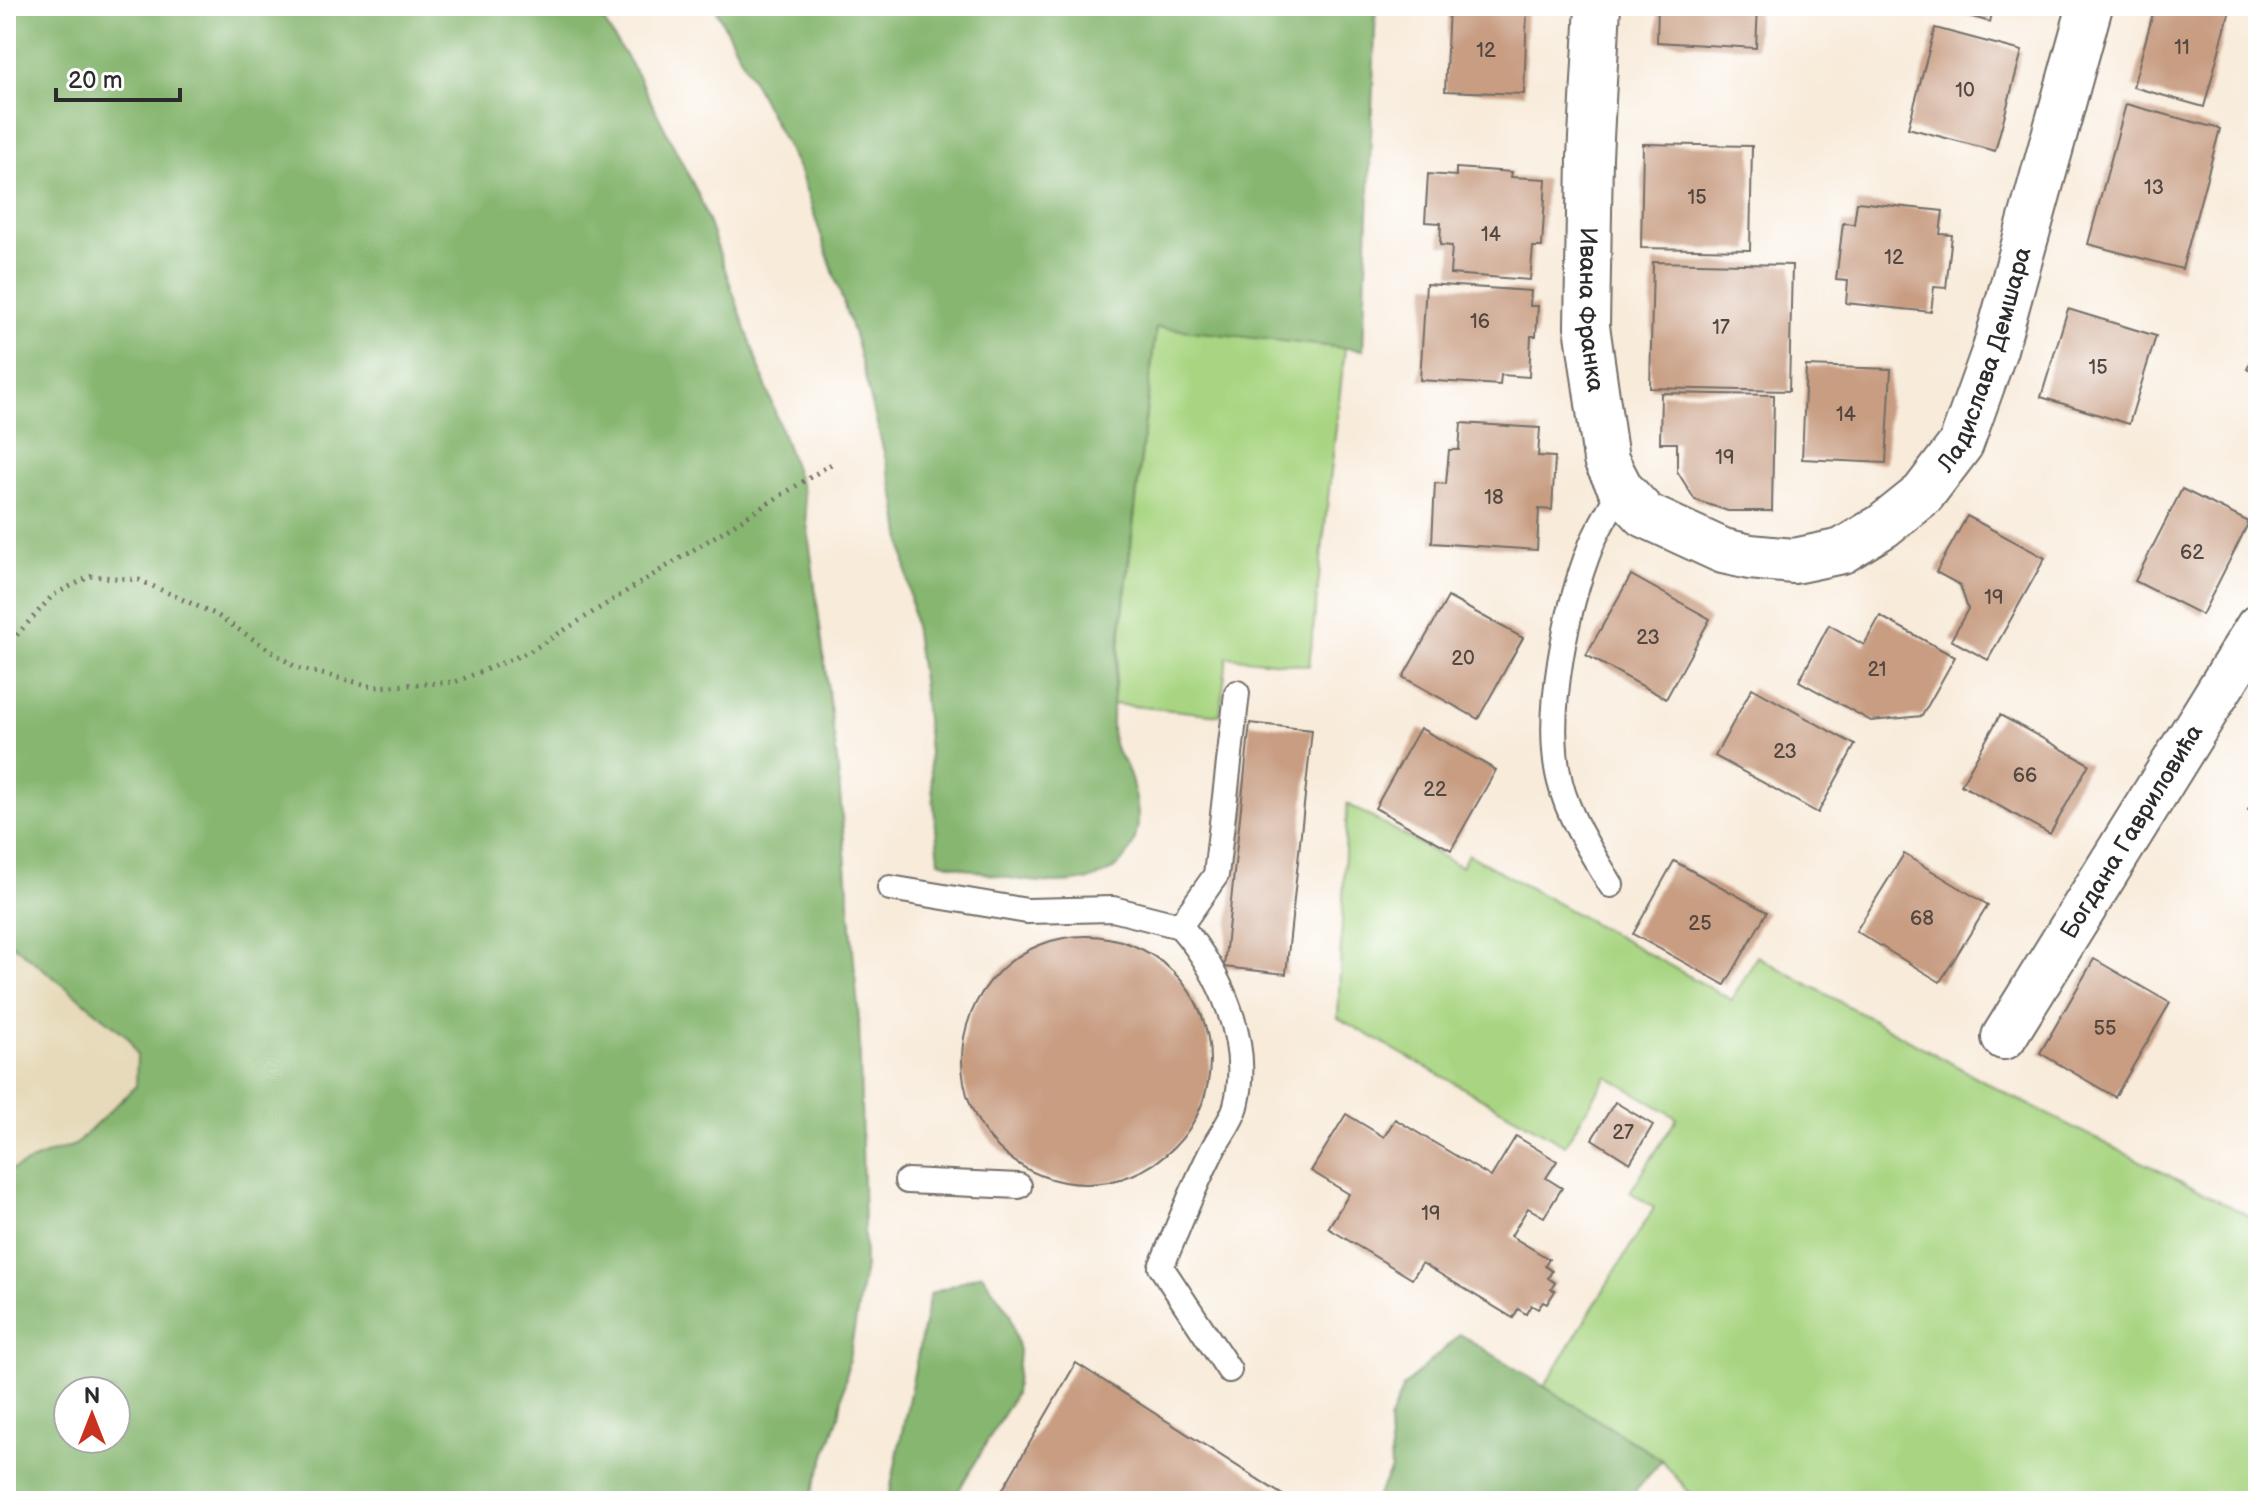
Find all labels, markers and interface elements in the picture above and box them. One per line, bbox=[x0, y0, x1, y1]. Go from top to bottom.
house number: 11 bbox=[2174, 36, 2190, 60]
house number: 12 bbox=[1476, 39, 1496, 63]
scale bar bbox=[56, 52, 180, 102]
text: 20 m bbox=[68, 66, 123, 95]
house number: 10 bbox=[1955, 79, 1975, 103]
house number: 13 bbox=[2144, 176, 2164, 200]
house number: 15 bbox=[1687, 186, 1707, 210]
house number: 14 bbox=[1481, 223, 1501, 247]
street label: Ивана Франка bbox=[1572, 227, 1610, 394]
street label: Ладислава Демшара bbox=[1931, 244, 2038, 478]
house number: 12 bbox=[1884, 246, 1904, 270]
house number: 16 bbox=[1470, 310, 1490, 334]
house number: 17 bbox=[1712, 316, 1730, 340]
house number: 15 bbox=[2088, 356, 2108, 380]
house number: 14 bbox=[1836, 403, 1856, 427]
house number: 19 bbox=[1715, 446, 1735, 470]
house number: 18 bbox=[1484, 486, 1504, 510]
house number: 62 bbox=[2180, 541, 2204, 565]
house number: 19 bbox=[1984, 586, 2004, 610]
house number: 23 bbox=[1636, 626, 1660, 650]
house number: 20 bbox=[1451, 647, 1475, 671]
house number: 21 bbox=[1867, 658, 1887, 682]
street label: Богдана Гавриловића bbox=[2055, 719, 2209, 944]
house number: 23 bbox=[1773, 740, 1797, 764]
house number: 66 bbox=[2013, 764, 2037, 788]
house number: 22 bbox=[1423, 778, 1447, 802]
house number: 68 bbox=[1910, 907, 1934, 931]
house number: 25 bbox=[1688, 912, 1712, 936]
house number: 55 bbox=[2094, 1017, 2116, 1041]
house number: 27 bbox=[1612, 1121, 1634, 1145]
house number: 19 bbox=[1421, 1202, 1441, 1226]
north arrow bbox=[52, 1375, 132, 1455]
text: N bbox=[84, 1383, 100, 1410]

